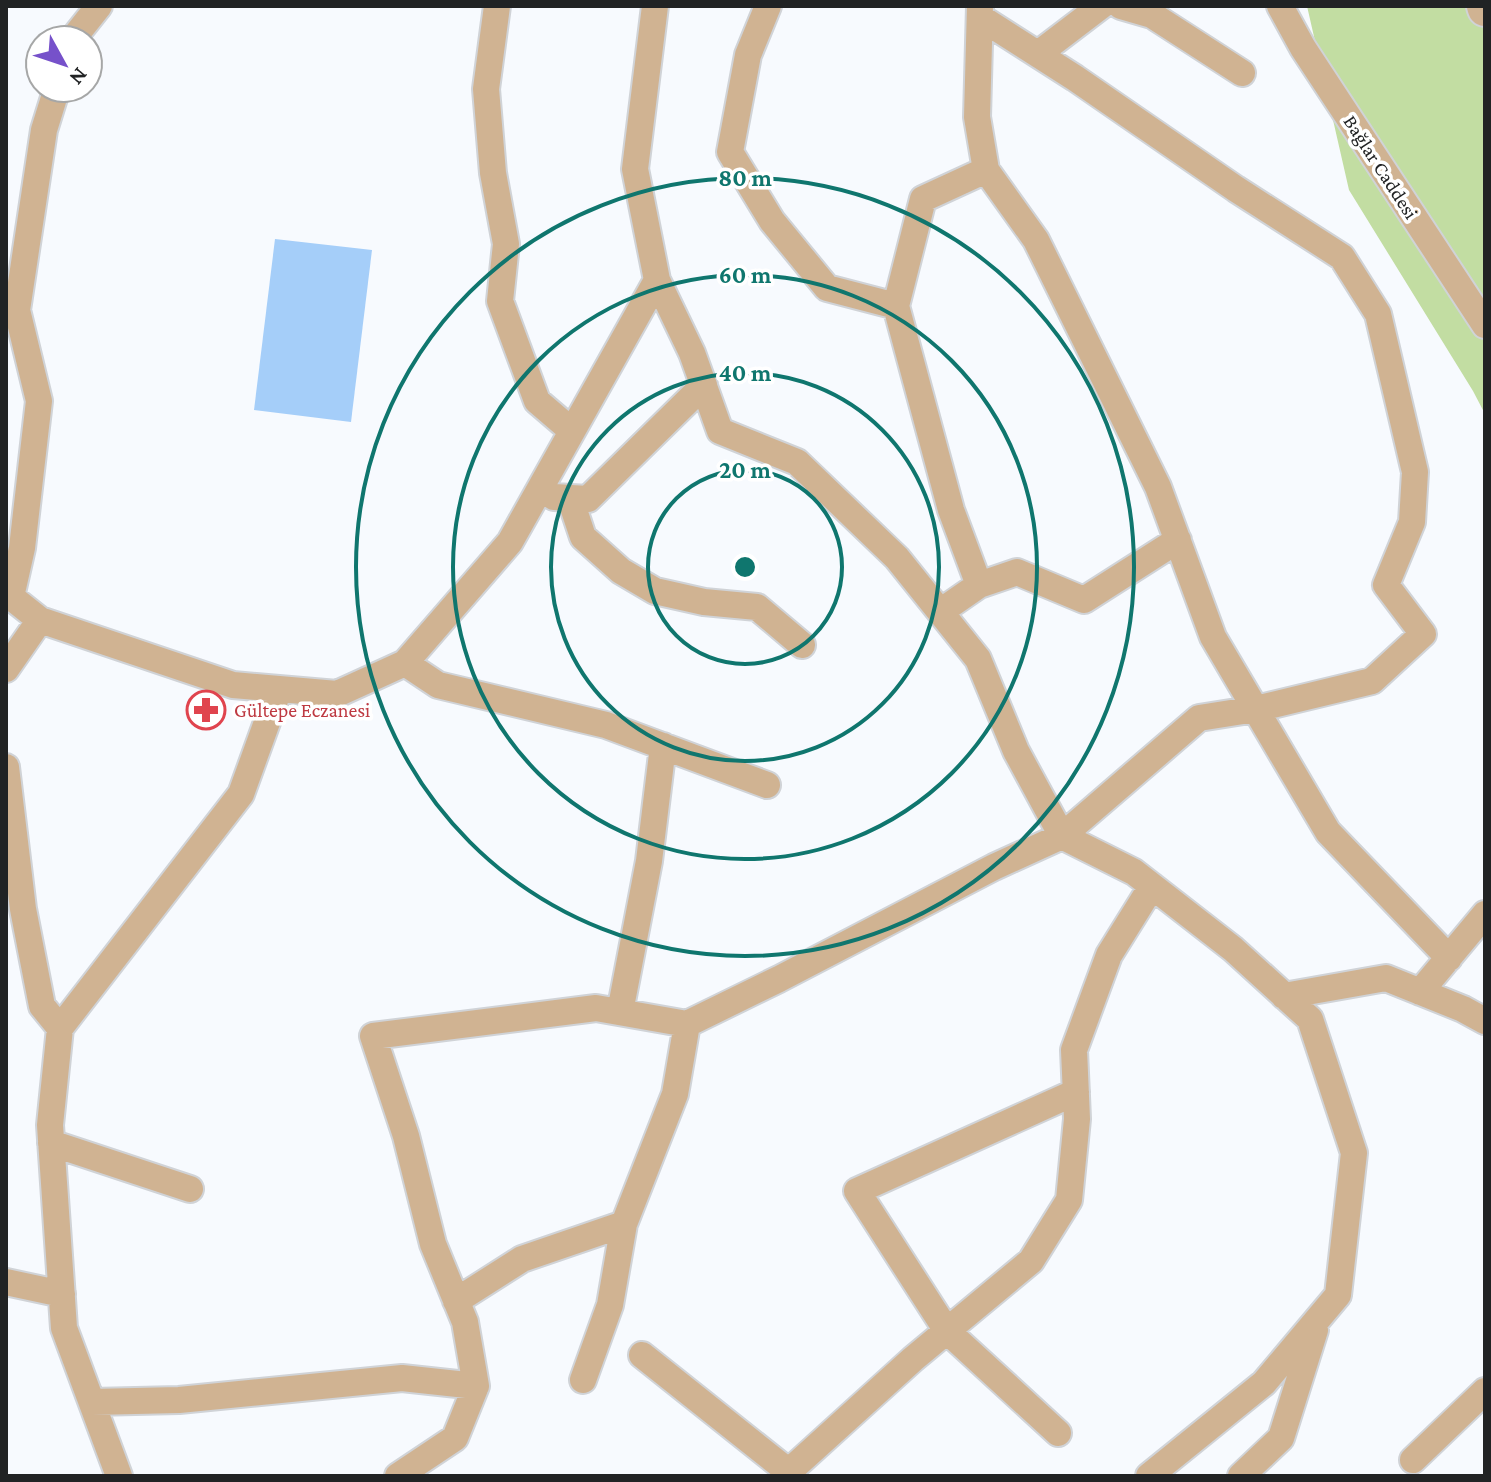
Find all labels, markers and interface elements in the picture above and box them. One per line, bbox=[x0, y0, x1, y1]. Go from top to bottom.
north arrow bbox=[24, 24, 104, 104]
text: N bbox=[65, 63, 93, 90]
street label: Bağlar Caddesi bbox=[1338, 111, 1423, 223]
text: 80 m bbox=[718, 164, 772, 191]
text: 60 m bbox=[719, 261, 772, 288]
text: 40 m bbox=[719, 359, 772, 386]
text: 20 m bbox=[719, 456, 772, 483]
centre of rings bbox=[731, 553, 759, 581]
pharmacy icon: Gültepe Eczanesi bbox=[185, 689, 227, 731]
place label: Gültepe Eczanesi bbox=[234, 699, 370, 722]

